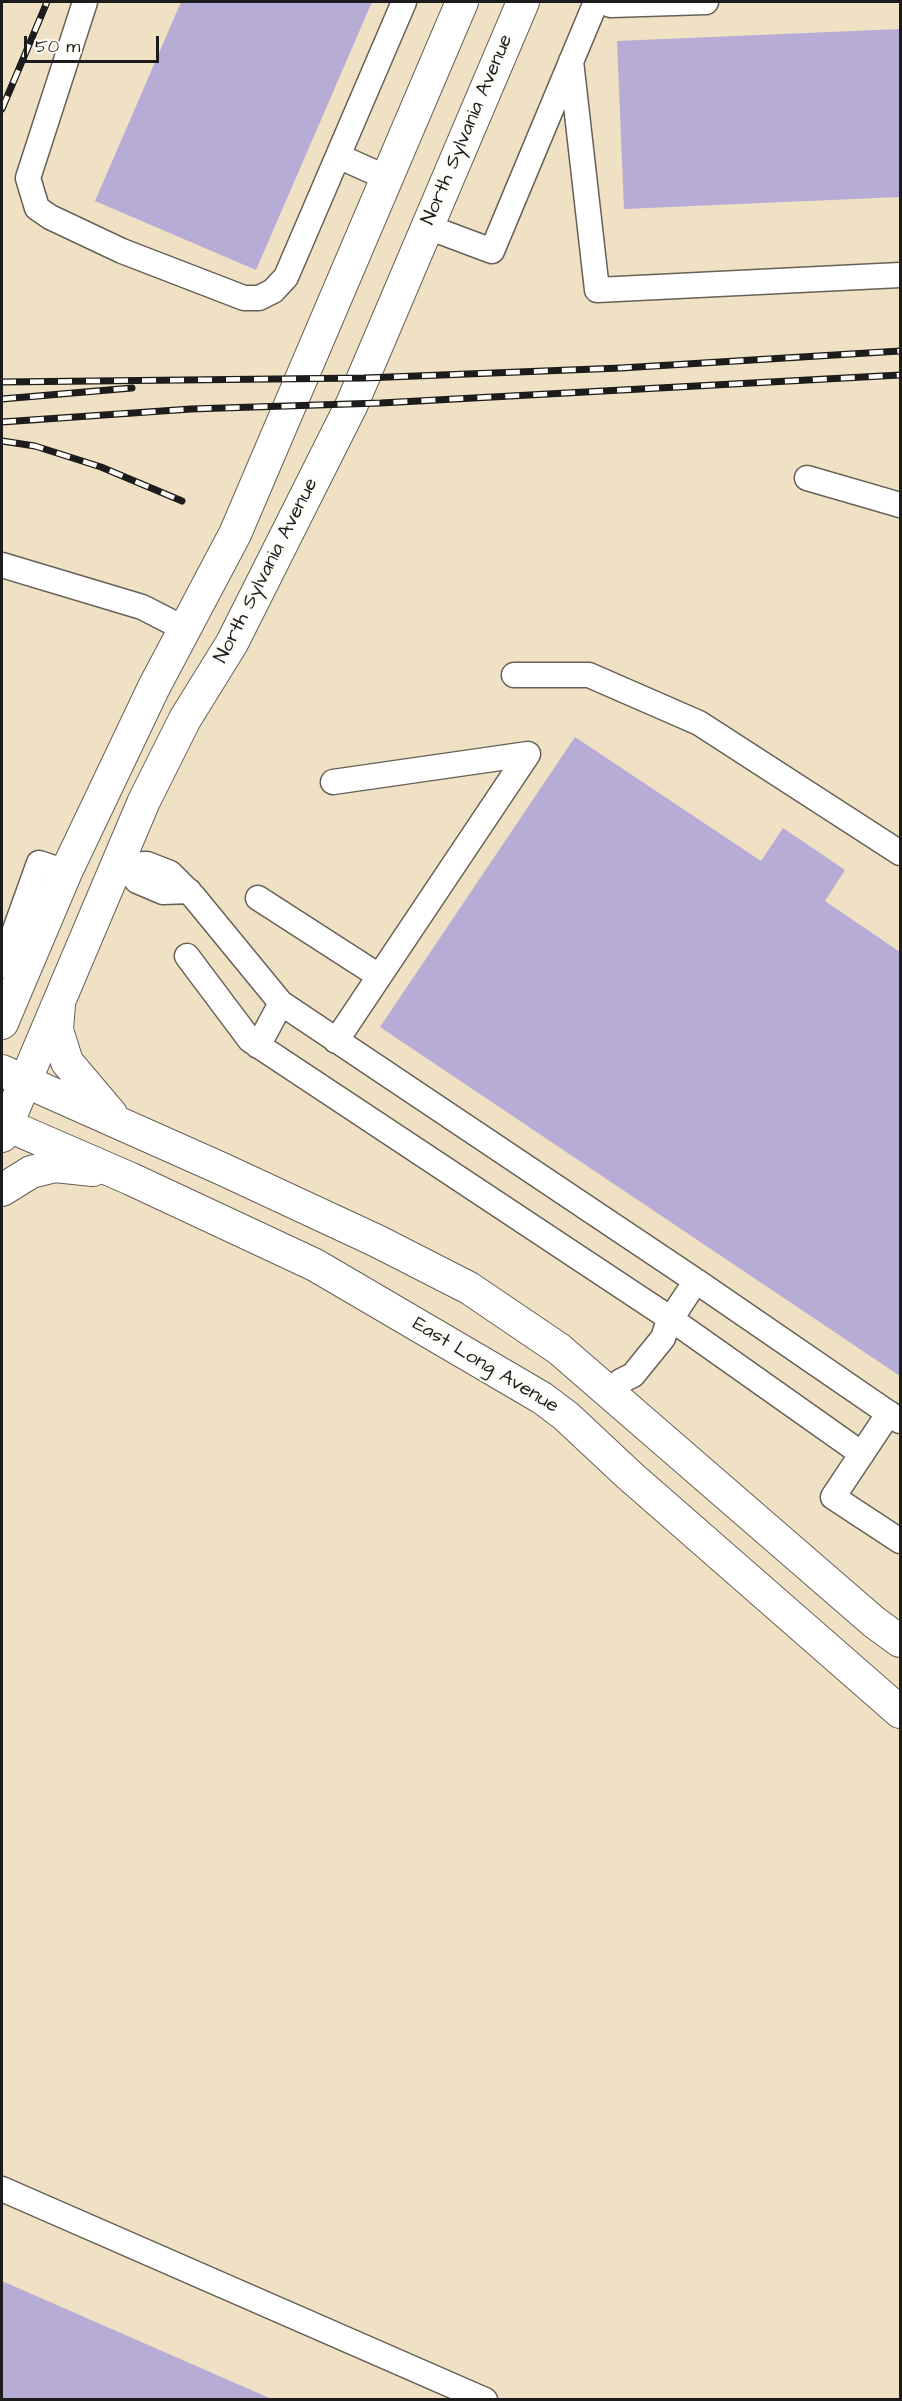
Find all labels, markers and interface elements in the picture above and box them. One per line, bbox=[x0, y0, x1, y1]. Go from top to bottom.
scale bar bbox=[27, 24, 162, 62]
street label: North Sylvania Avenue bbox=[417, 31, 519, 229]
text: 50 m bbox=[35, 34, 80, 59]
street label: North Sylvania Avenue bbox=[210, 474, 324, 668]
street label: East Long Avenue bbox=[407, 1313, 563, 1419]

